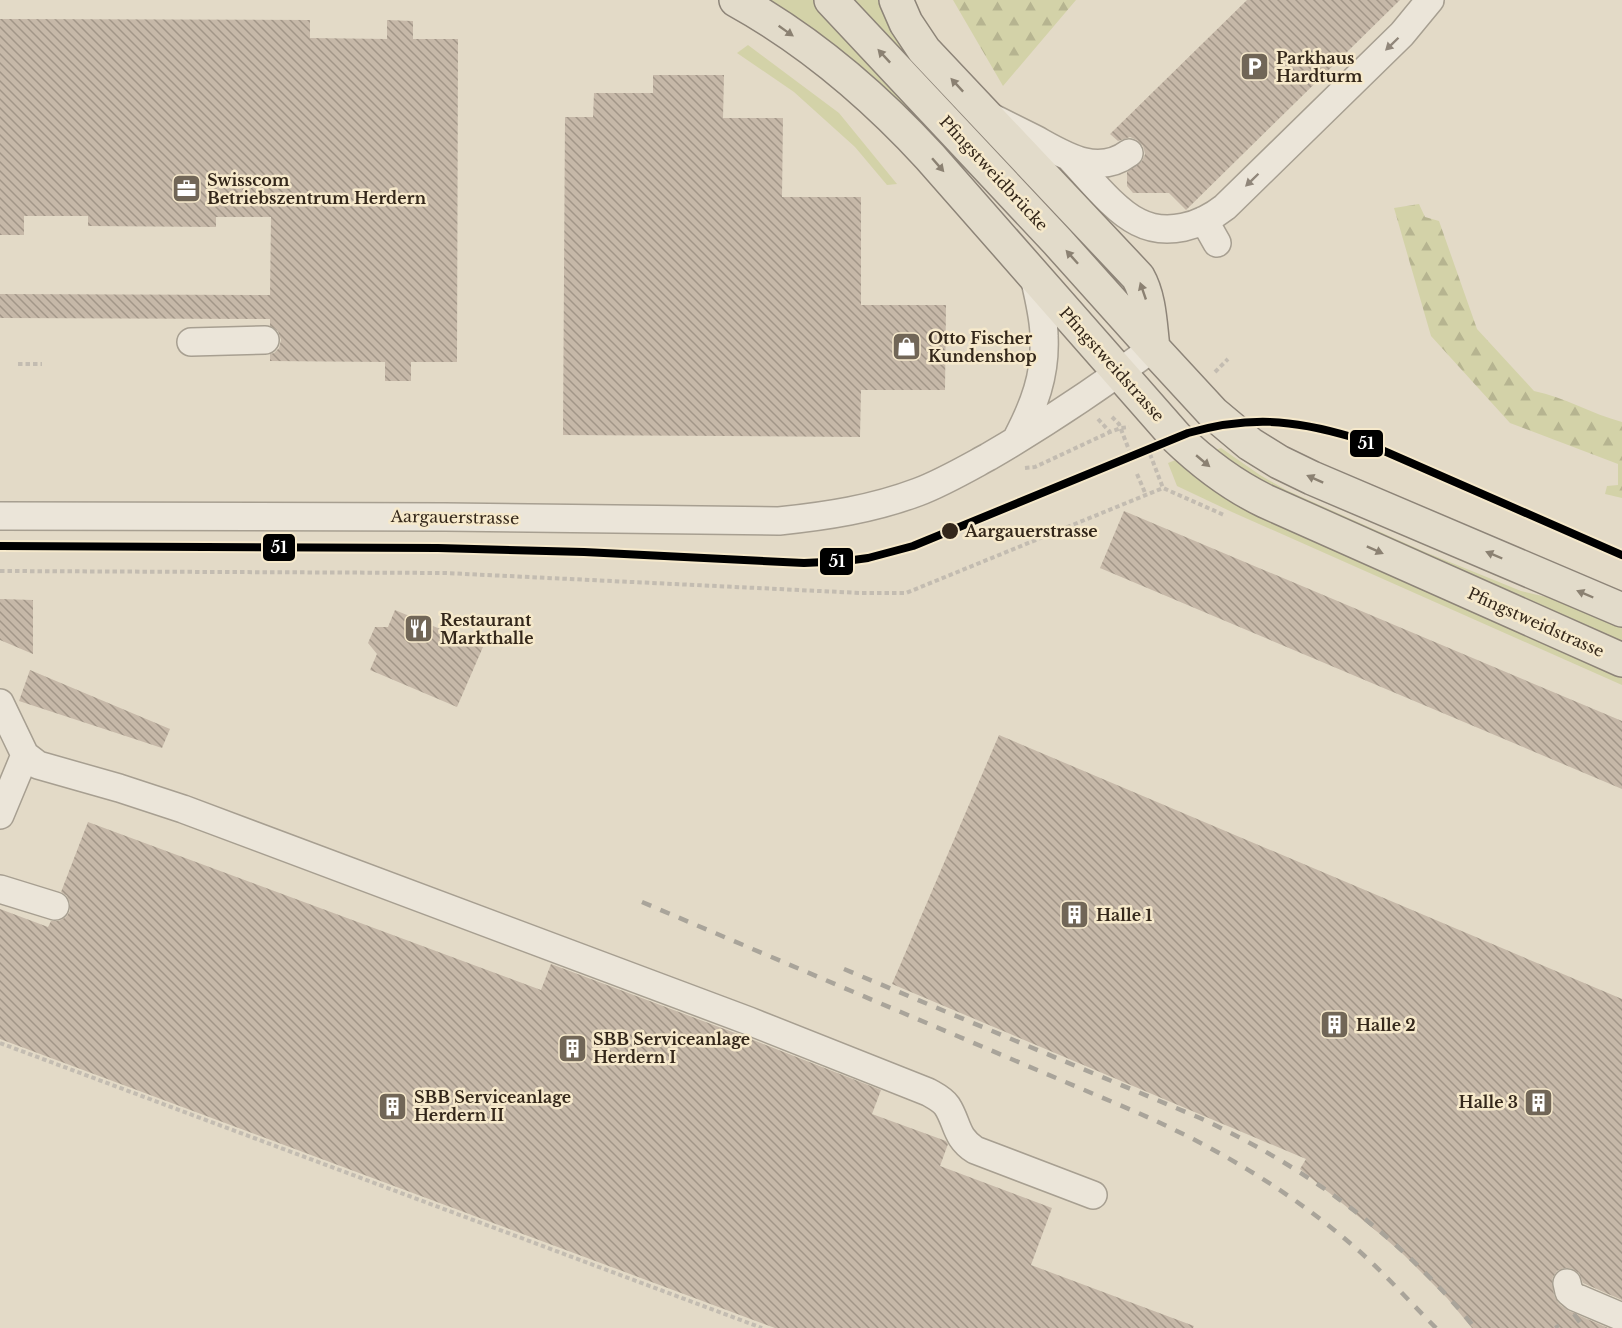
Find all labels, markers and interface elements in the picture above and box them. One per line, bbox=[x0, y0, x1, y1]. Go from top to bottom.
one-way arrow bbox=[778, 25, 794, 37]
one-way arrow bbox=[1385, 36, 1399, 50]
one-way arrow bbox=[877, 48, 891, 63]
place label: Parkhaus Hardturm bbox=[1276, 48, 1363, 86]
parking icon: Parkhaus Hardturm bbox=[1239, 51, 1271, 83]
one-way arrow bbox=[950, 77, 964, 92]
street label: Pfingstweidbrücke bbox=[936, 111, 1052, 235]
one-way arrow bbox=[931, 157, 944, 173]
place label: Swisscom Betriebszentrum Herdern bbox=[207, 170, 426, 208]
office icon: Swisscom Betriebszentrum Herdern bbox=[170, 173, 202, 205]
one-way arrow bbox=[1245, 173, 1260, 187]
one-way arrow bbox=[1065, 250, 1079, 265]
one-way arrow bbox=[1138, 282, 1148, 300]
street label: Pfingstweidstrasse bbox=[1055, 302, 1169, 426]
place label: Otto Fischer Kundenshop bbox=[928, 328, 1037, 366]
shop icon: Otto Fischer Kundenshop bbox=[891, 331, 923, 363]
line badge: 51 bbox=[1349, 429, 1384, 458]
text: 51 bbox=[1358, 433, 1374, 453]
one-way arrow bbox=[1195, 454, 1210, 467]
one-way arrow bbox=[1306, 474, 1324, 483]
street label: Aargauerstrasse bbox=[390, 506, 519, 528]
marker: Aargauerstrasse bbox=[940, 521, 960, 541]
place label: Aargauerstrasse bbox=[964, 521, 1098, 541]
line badge: 51 bbox=[262, 533, 296, 562]
text: 51 bbox=[271, 537, 287, 557]
one-way arrow bbox=[1366, 546, 1384, 555]
line badge: 51 bbox=[819, 547, 854, 576]
one-way arrow bbox=[1485, 550, 1503, 560]
text: 51 bbox=[829, 551, 845, 571]
street label: Pfingstweidstrasse bbox=[1465, 583, 1607, 661]
one-way arrow bbox=[1576, 589, 1594, 598]
place label: Restaurant Markthalle bbox=[440, 610, 534, 648]
restaurant icon: Restaurant Markthalle bbox=[403, 613, 435, 645]
building icon: Halle 1 bbox=[1059, 899, 1091, 931]
place label: Halle 1 bbox=[1096, 905, 1152, 925]
building icon: Halle 2 bbox=[1319, 1009, 1351, 1041]
place label: Halle 2 bbox=[1356, 1015, 1416, 1035]
place label: SBB Serviceanlage Herdern I bbox=[593, 1029, 750, 1067]
building icon: SBB Serviceanlage Herdern I bbox=[556, 1032, 588, 1064]
building icon: Halle 3 bbox=[1523, 1086, 1555, 1118]
place label: SBB Serviceanlage Herdern II bbox=[414, 1087, 571, 1125]
building icon: SBB Serviceanlage Herdern II bbox=[377, 1090, 409, 1122]
place label: Halle 3 bbox=[1459, 1092, 1518, 1112]

